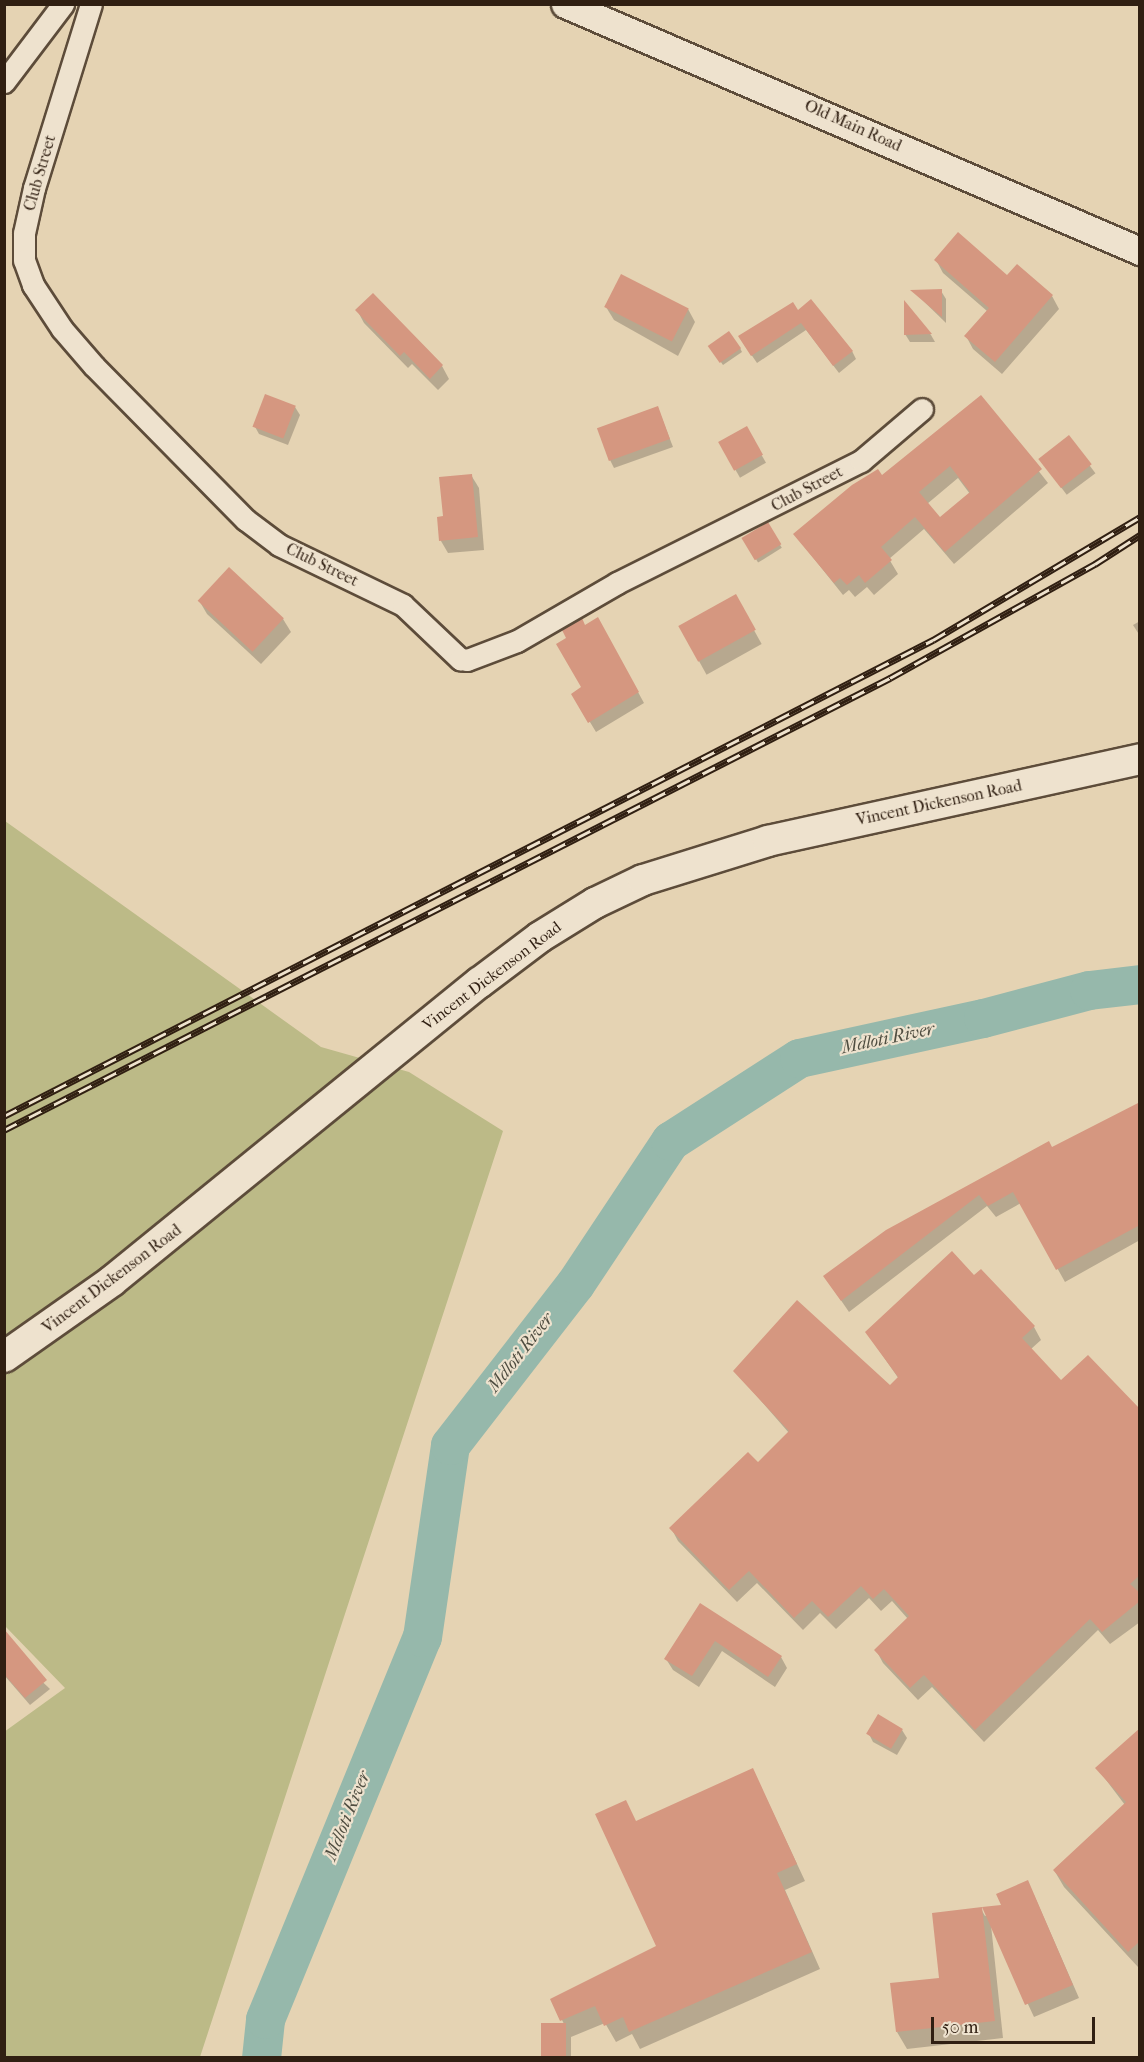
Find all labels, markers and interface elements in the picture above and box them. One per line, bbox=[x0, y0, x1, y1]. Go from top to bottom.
street label: Old Main Road bbox=[801, 96, 905, 156]
street label: Club Street bbox=[20, 133, 60, 213]
street label: Club Street bbox=[768, 462, 846, 516]
street label: Club Street bbox=[283, 539, 361, 591]
street label: Vincent Dickenson Road bbox=[854, 776, 1024, 830]
street label: Vincent Dickenson Road bbox=[419, 918, 565, 1034]
water label: Mdloti River bbox=[840, 1019, 936, 1059]
street label: Vincent Dickenson Road bbox=[39, 1221, 185, 1337]
water label: Mdloti River bbox=[483, 1309, 559, 1397]
water label: Mdloti River bbox=[320, 1768, 376, 1864]
scale bar bbox=[934, 2005, 1098, 2043]
text: 50 m bbox=[942, 2017, 978, 2038]

